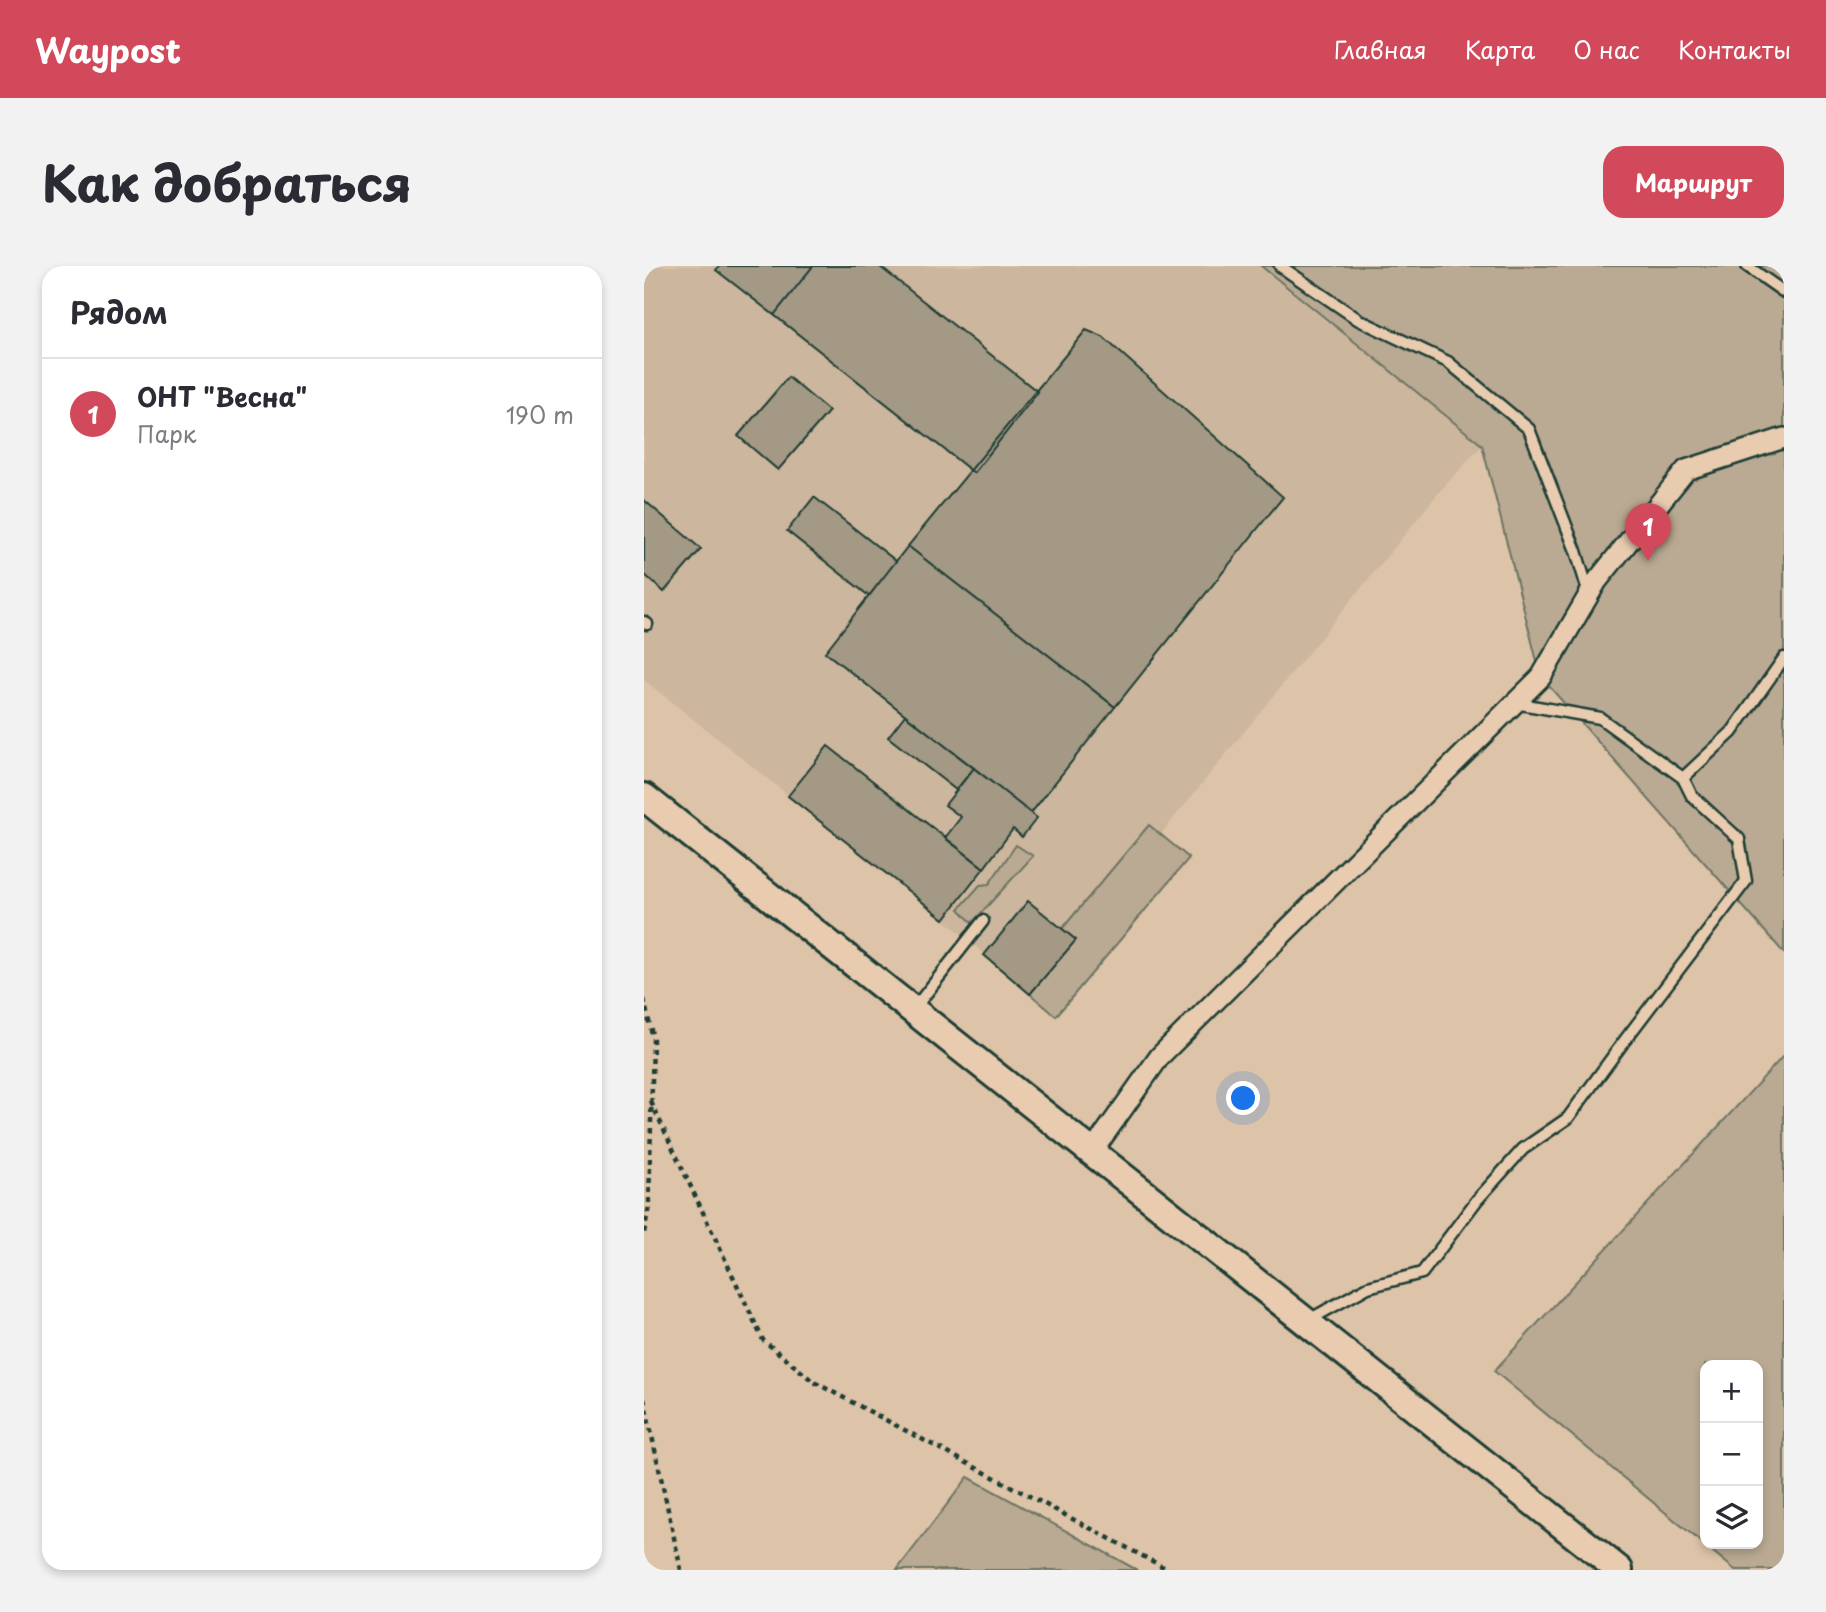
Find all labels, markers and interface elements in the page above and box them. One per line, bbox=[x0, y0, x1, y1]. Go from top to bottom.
text: Waypost bbox=[35, 24, 181, 74]
text: Главная bbox=[1334, 31, 1427, 67]
text: Карта bbox=[1465, 31, 1535, 67]
text: О нас bbox=[1573, 31, 1640, 67]
text: Контакты bbox=[1678, 31, 1791, 67]
text: Как добраться bbox=[42, 145, 412, 219]
button: Маршрут bbox=[1603, 146, 1784, 218]
text: Рядом bbox=[70, 289, 168, 334]
text: ОНТ "Весна" bbox=[137, 377, 307, 416]
text: 1 bbox=[88, 397, 99, 432]
text: 190 m bbox=[506, 397, 574, 432]
text: Парк bbox=[137, 416, 196, 451]
pin: 1 bbox=[1625, 503, 1671, 561]
your location bbox=[1226, 1081, 1260, 1115]
map controls bbox=[1700, 1360, 1763, 1549]
button: + bbox=[1700, 1360, 1763, 1423]
button: − bbox=[1700, 1423, 1763, 1486]
button: layers bbox=[1700, 1486, 1763, 1549]

